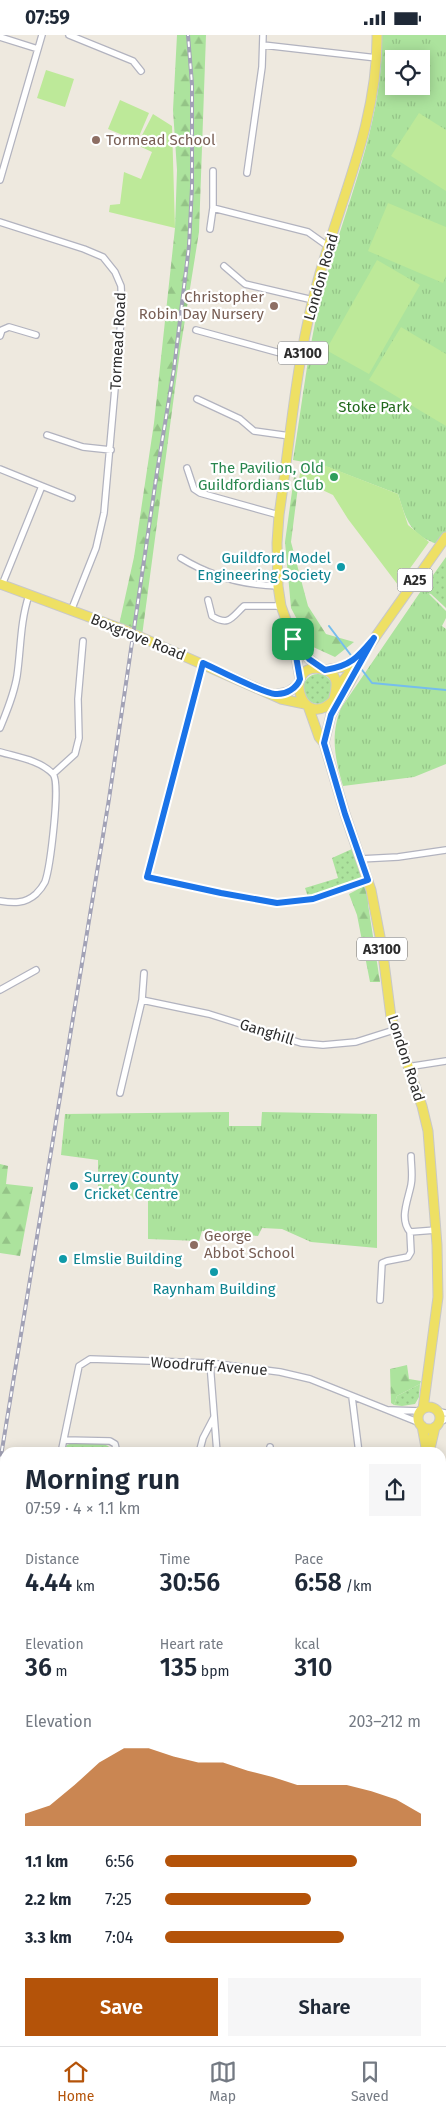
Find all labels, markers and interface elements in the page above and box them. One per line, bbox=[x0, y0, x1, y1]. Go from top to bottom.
text: 07:59 bbox=[25, 6, 70, 29]
map controls bbox=[385, 50, 430, 95]
button: locate bbox=[385, 50, 430, 95]
place label: Tormead School bbox=[106, 131, 216, 149]
marker: Tormead School bbox=[90, 134, 102, 146]
street label: London Road bbox=[300, 231, 342, 323]
place label: Christopher Robin Day Nursery bbox=[139, 288, 265, 323]
street label: Tormead Road bbox=[106, 292, 130, 390]
marker: Christopher Robin Day Nursery bbox=[268, 300, 280, 312]
road number: A3100 bbox=[278, 341, 328, 365]
park label: Stoke Park bbox=[338, 398, 410, 416]
place label: The Pavilion, Old Guildfordians Club bbox=[198, 459, 324, 494]
marker: The Pavilion, Old Guildfordians Club bbox=[328, 471, 340, 483]
place label: Guildford Model Engineering Society bbox=[197, 549, 332, 584]
marker: Guildford Model Engineering Society bbox=[335, 561, 347, 573]
road number: A25 bbox=[398, 569, 432, 591]
street label: Boxgrove Road bbox=[88, 610, 188, 664]
pin bbox=[272, 618, 314, 660]
icon: arrive bbox=[279, 625, 307, 653]
road number: A3100 bbox=[357, 937, 407, 961]
street label: London Road bbox=[384, 1013, 428, 1103]
street label: Ganghill bbox=[238, 1015, 297, 1049]
place label: Surrey County Cricket Centre bbox=[84, 1168, 179, 1203]
marker: Surrey County Cricket Centre bbox=[68, 1180, 80, 1192]
place label: George Abbot School bbox=[204, 1227, 295, 1262]
marker: George Abbot School bbox=[188, 1239, 200, 1251]
place label: Elmslie Building bbox=[73, 1250, 182, 1268]
marker: Elmslie Building bbox=[57, 1253, 69, 1265]
marker: Raynham Building bbox=[208, 1266, 220, 1278]
place label: Raynham Building bbox=[152, 1280, 276, 1298]
street label: Woodruff Avenue bbox=[150, 1353, 268, 1379]
text: Morning run bbox=[25, 1463, 180, 1496]
button: share bbox=[369, 1464, 421, 1516]
text: 07:59 · 4 × 1.1 km bbox=[25, 1499, 140, 1518]
text: Distance bbox=[25, 1551, 79, 1568]
text: Time bbox=[160, 1551, 190, 1568]
text: Pace bbox=[294, 1551, 323, 1568]
text: 4.44 bbox=[25, 1568, 72, 1598]
text: 30:56 bbox=[160, 1568, 220, 1598]
text: 6:58 bbox=[294, 1568, 342, 1598]
text: km bbox=[72, 1578, 95, 1595]
text: /km bbox=[342, 1578, 372, 1595]
text: Elevation bbox=[25, 1636, 84, 1653]
text: Heart rate bbox=[160, 1636, 223, 1653]
text: kcal bbox=[294, 1636, 320, 1653]
text: 36 bbox=[25, 1653, 52, 1683]
text: 135 bbox=[160, 1653, 197, 1683]
text: 310 bbox=[294, 1653, 333, 1683]
text: m bbox=[52, 1663, 68, 1680]
text: bpm bbox=[197, 1663, 229, 1680]
text: Elevation bbox=[25, 1712, 92, 1731]
text: 203–212 m bbox=[349, 1712, 421, 1731]
text: 1.1 km bbox=[25, 1852, 68, 1871]
text: 6:56 bbox=[105, 1852, 134, 1871]
text: 2.2 km bbox=[25, 1890, 72, 1909]
text: 7:25 bbox=[105, 1890, 132, 1909]
text: 3.3 km bbox=[25, 1928, 72, 1947]
text: 7:04 bbox=[105, 1928, 133, 1947]
button: Save bbox=[25, 1978, 218, 2036]
button: Share bbox=[228, 1978, 421, 2036]
tab: Home bbox=[57, 2058, 94, 2105]
tab: Map bbox=[209, 2058, 237, 2105]
tab: Saved bbox=[351, 2058, 389, 2105]

